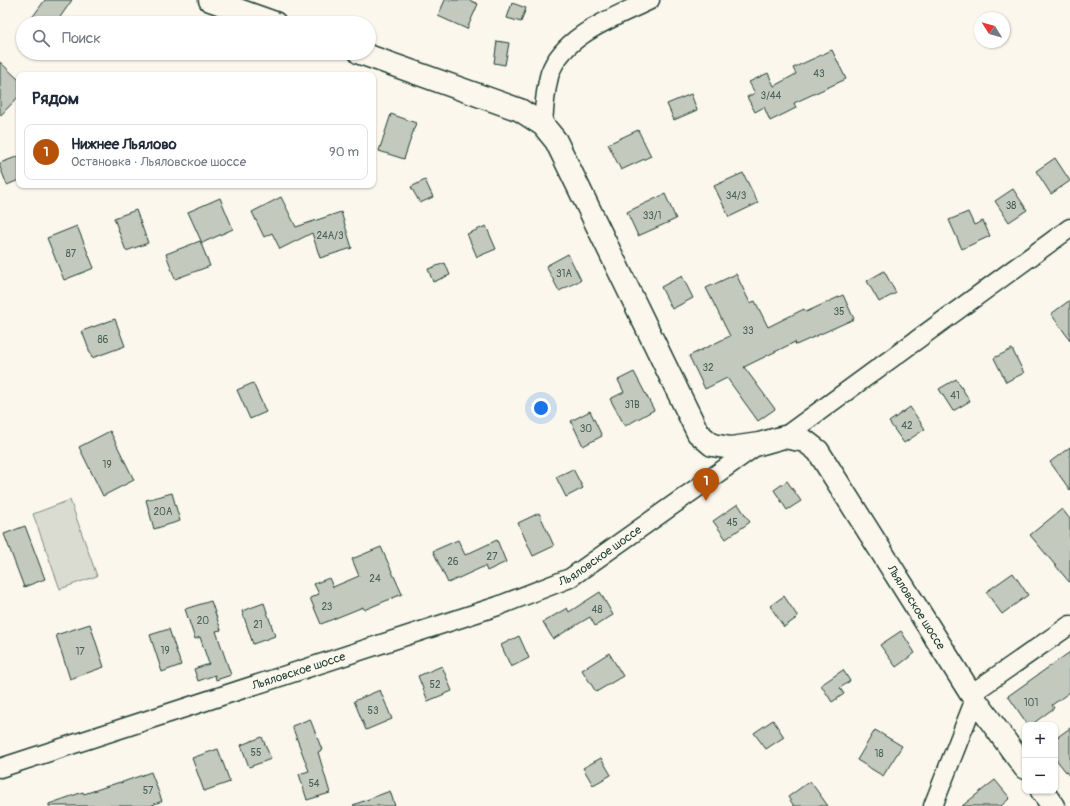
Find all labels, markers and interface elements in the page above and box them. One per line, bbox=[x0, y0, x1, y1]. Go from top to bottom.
north arrow bbox=[974, 12, 1010, 48]
search box bbox=[16, 16, 376, 60]
icon: search bbox=[30, 27, 52, 49]
text: Поиск bbox=[62, 29, 101, 48]
house number: 43 bbox=[813, 68, 825, 80]
text: Рядом bbox=[32, 88, 79, 109]
house number: 3/44 bbox=[761, 90, 782, 102]
text: Нижнее Льялово bbox=[71, 135, 177, 154]
text: 1 bbox=[43, 144, 49, 160]
text: 90 m bbox=[329, 144, 359, 160]
text: Остановка · Льяловское шоссе bbox=[71, 154, 246, 170]
house number: 34/3 bbox=[726, 190, 747, 202]
house number: 38 bbox=[1006, 200, 1016, 212]
house number: 33/1 bbox=[643, 210, 661, 222]
house number: 24А/3 bbox=[316, 230, 344, 242]
house number: 87 bbox=[66, 248, 77, 260]
house number: 31А bbox=[556, 268, 572, 280]
house number: 35 bbox=[834, 306, 845, 318]
house number: 33 bbox=[742, 325, 754, 337]
house number: 86 bbox=[98, 334, 109, 346]
house number: 32 bbox=[702, 362, 714, 374]
house number: 41 bbox=[950, 390, 960, 402]
your location bbox=[531, 398, 551, 418]
house number: 31В bbox=[624, 399, 640, 411]
house number: 42 bbox=[901, 420, 913, 432]
house number: 30 bbox=[580, 423, 592, 435]
house number: 19 bbox=[102, 459, 112, 471]
pin: 1 bbox=[693, 468, 719, 501]
house number: 20А bbox=[154, 506, 173, 518]
house number: 45 bbox=[726, 517, 738, 529]
street label: Льяловское шоссе bbox=[556, 523, 645, 590]
house number: 27 bbox=[487, 551, 498, 563]
house number: 26 bbox=[447, 556, 459, 568]
street label: Льяловское шоссе bbox=[883, 561, 948, 653]
house number: 24 bbox=[369, 573, 381, 585]
house number: 23 bbox=[322, 601, 333, 613]
house number: 48 bbox=[592, 604, 602, 616]
house number: 20 bbox=[197, 615, 209, 627]
house number: 21 bbox=[253, 619, 263, 631]
house number: 19 bbox=[160, 645, 170, 657]
house number: 17 bbox=[75, 646, 85, 658]
street label: Льяловское шоссе bbox=[249, 649, 347, 694]
house number: 52 bbox=[429, 679, 441, 691]
house number: 101 bbox=[1024, 697, 1038, 709]
house number: 53 bbox=[368, 705, 379, 717]
map controls bbox=[1022, 722, 1058, 794]
button: + bbox=[1022, 722, 1058, 758]
house number: 55 bbox=[251, 747, 261, 759]
house number: 18 bbox=[875, 748, 883, 760]
button: − bbox=[1022, 758, 1058, 794]
house number: 54 bbox=[308, 778, 320, 790]
house number: 57 bbox=[143, 785, 154, 797]

